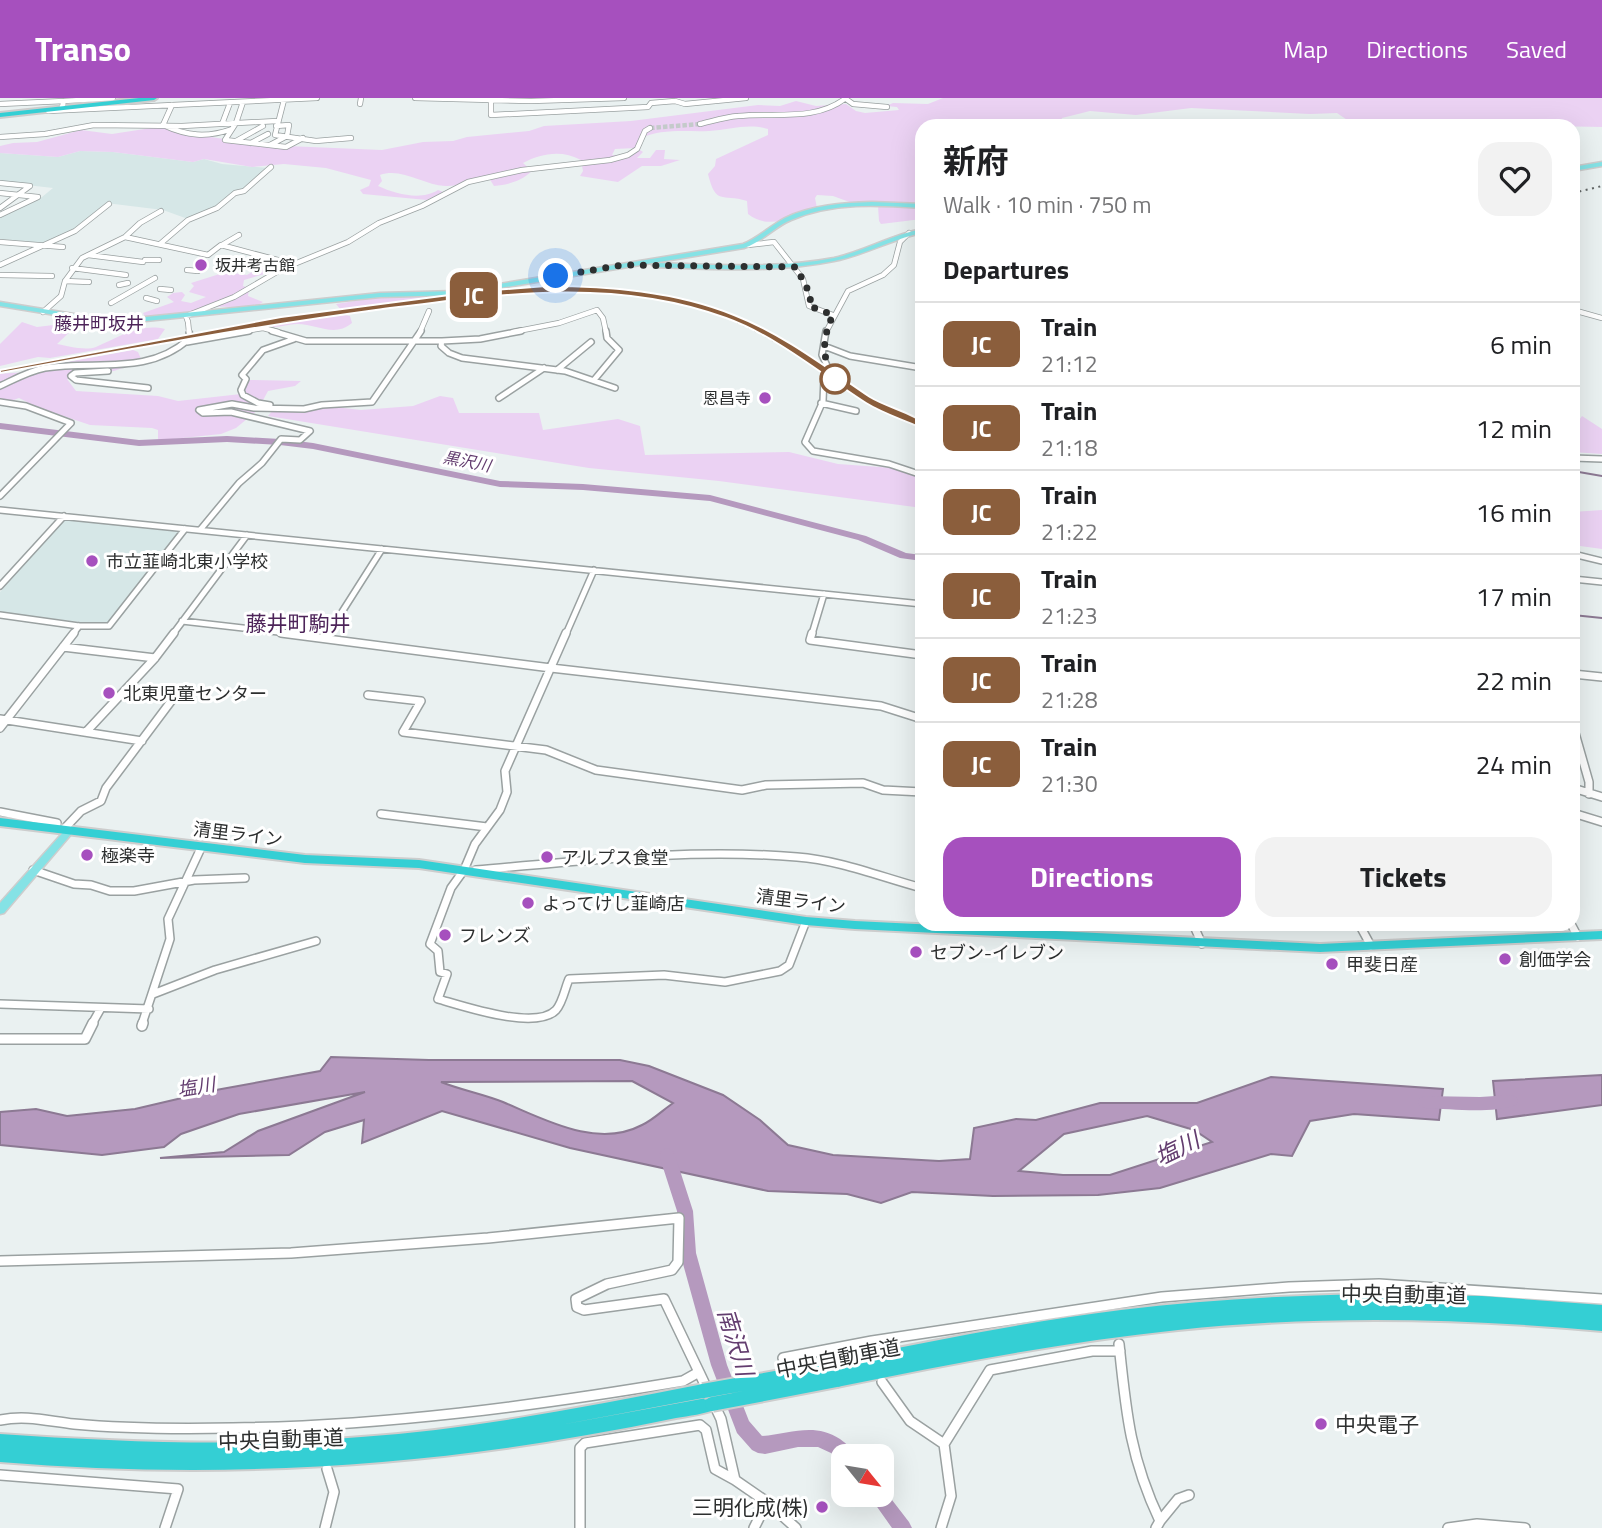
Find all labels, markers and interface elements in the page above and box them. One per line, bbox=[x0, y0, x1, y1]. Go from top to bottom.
text: Transo bbox=[35, 24, 131, 74]
text: Map bbox=[1283, 31, 1328, 67]
text: Directions bbox=[1366, 31, 1468, 67]
text: Saved bbox=[1506, 31, 1567, 67]
text: 新府 bbox=[943, 136, 1009, 186]
button: heart bbox=[1478, 142, 1552, 216]
text: Walk · 10 min · 750 m bbox=[943, 187, 1151, 222]
text: Departures bbox=[943, 250, 1069, 289]
place label: 坂井考古館 bbox=[215, 253, 295, 277]
marker: 坂井考古館 bbox=[193, 257, 209, 273]
your location bbox=[538, 258, 573, 293]
line badge: JC bbox=[442, 272, 505, 318]
text: JC bbox=[464, 277, 484, 313]
text: Train bbox=[1041, 307, 1097, 346]
district label: 藤井町坂井 bbox=[54, 310, 144, 337]
text: 6 min bbox=[1490, 325, 1552, 364]
text: JC bbox=[971, 326, 992, 362]
text: 21:12 bbox=[1041, 346, 1098, 381]
unlabelled marker bbox=[820, 364, 850, 394]
place label: 恩昌寺 bbox=[703, 386, 751, 410]
marker: 恩昌寺 bbox=[757, 390, 773, 406]
text: Train bbox=[1041, 391, 1097, 430]
text: 12 min bbox=[1476, 409, 1552, 448]
text: JC bbox=[971, 410, 992, 446]
text: 21:18 bbox=[1041, 430, 1098, 465]
water label: 黒沢川 bbox=[441, 445, 495, 478]
text: Train bbox=[1041, 475, 1097, 514]
text: 16 min bbox=[1476, 493, 1552, 532]
text: JC bbox=[971, 494, 992, 530]
text: 21:22 bbox=[1041, 514, 1098, 549]
place label: 市立韮崎北東小学校 bbox=[106, 548, 268, 575]
marker: 市立韮崎北東小学校 bbox=[84, 553, 100, 569]
text: Train bbox=[1041, 559, 1097, 598]
text: 17 min bbox=[1476, 577, 1552, 616]
text: JC bbox=[971, 578, 992, 614]
text: 21:23 bbox=[1041, 598, 1098, 633]
district label: 藤井町駒井 bbox=[246, 607, 351, 639]
text: Train bbox=[1041, 643, 1097, 682]
text: 22 min bbox=[1476, 661, 1552, 700]
text: JC bbox=[971, 662, 992, 698]
place label: 北東児童センター bbox=[123, 680, 267, 707]
text: 21:28 bbox=[1041, 682, 1098, 717]
marker: 北東児童センター bbox=[101, 685, 117, 701]
text: Train bbox=[1041, 727, 1097, 766]
text: 24 min bbox=[1476, 745, 1552, 784]
text: JC bbox=[971, 746, 992, 782]
text: 21:30 bbox=[1041, 766, 1098, 801]
street label: 清里ライン bbox=[192, 815, 284, 853]
button: Directions bbox=[943, 837, 1241, 917]
button: Tickets bbox=[1255, 837, 1552, 917]
place label: 極楽寺 bbox=[101, 842, 155, 869]
place label: アルプス食堂 bbox=[561, 844, 669, 871]
marker: 極楽寺 bbox=[79, 847, 95, 863]
marker: アルプス食堂 bbox=[539, 849, 555, 865]
street label: 清里ライン bbox=[755, 882, 847, 920]
place label: よってけし韮崎店 bbox=[542, 890, 685, 917]
marker: よってけし韮崎店 bbox=[520, 895, 536, 911]
place label: フレンズ bbox=[459, 922, 531, 949]
marker: フレンズ bbox=[437, 927, 453, 943]
place label: セブン-イレブン bbox=[930, 939, 1064, 966]
marker: セブン-イレブン bbox=[908, 944, 924, 960]
place label: 創価学会 bbox=[1519, 946, 1591, 973]
place label: 甲斐日産 bbox=[1346, 951, 1418, 978]
marker: 創価学会 bbox=[1497, 951, 1513, 967]
marker: 甲斐日産 bbox=[1324, 956, 1340, 972]
water label: 塩川 bbox=[175, 1068, 219, 1103]
water label: 塩川 bbox=[1149, 1121, 1208, 1174]
street label: 中央自動車道 bbox=[1341, 1277, 1467, 1311]
water label: 南沢川 bbox=[709, 1304, 764, 1383]
street label: 中央自動車道 bbox=[773, 1330, 903, 1386]
place label: 中央電子 bbox=[1335, 1408, 1419, 1440]
marker: 中央電子 bbox=[1313, 1416, 1329, 1432]
street label: 中央自動車道 bbox=[217, 1421, 345, 1457]
north arrow bbox=[831, 1444, 894, 1507]
map controls bbox=[831, 1444, 894, 1507]
place label: 三明化成(株) bbox=[692, 1491, 808, 1523]
marker: 三明化成(株) bbox=[814, 1499, 830, 1515]

